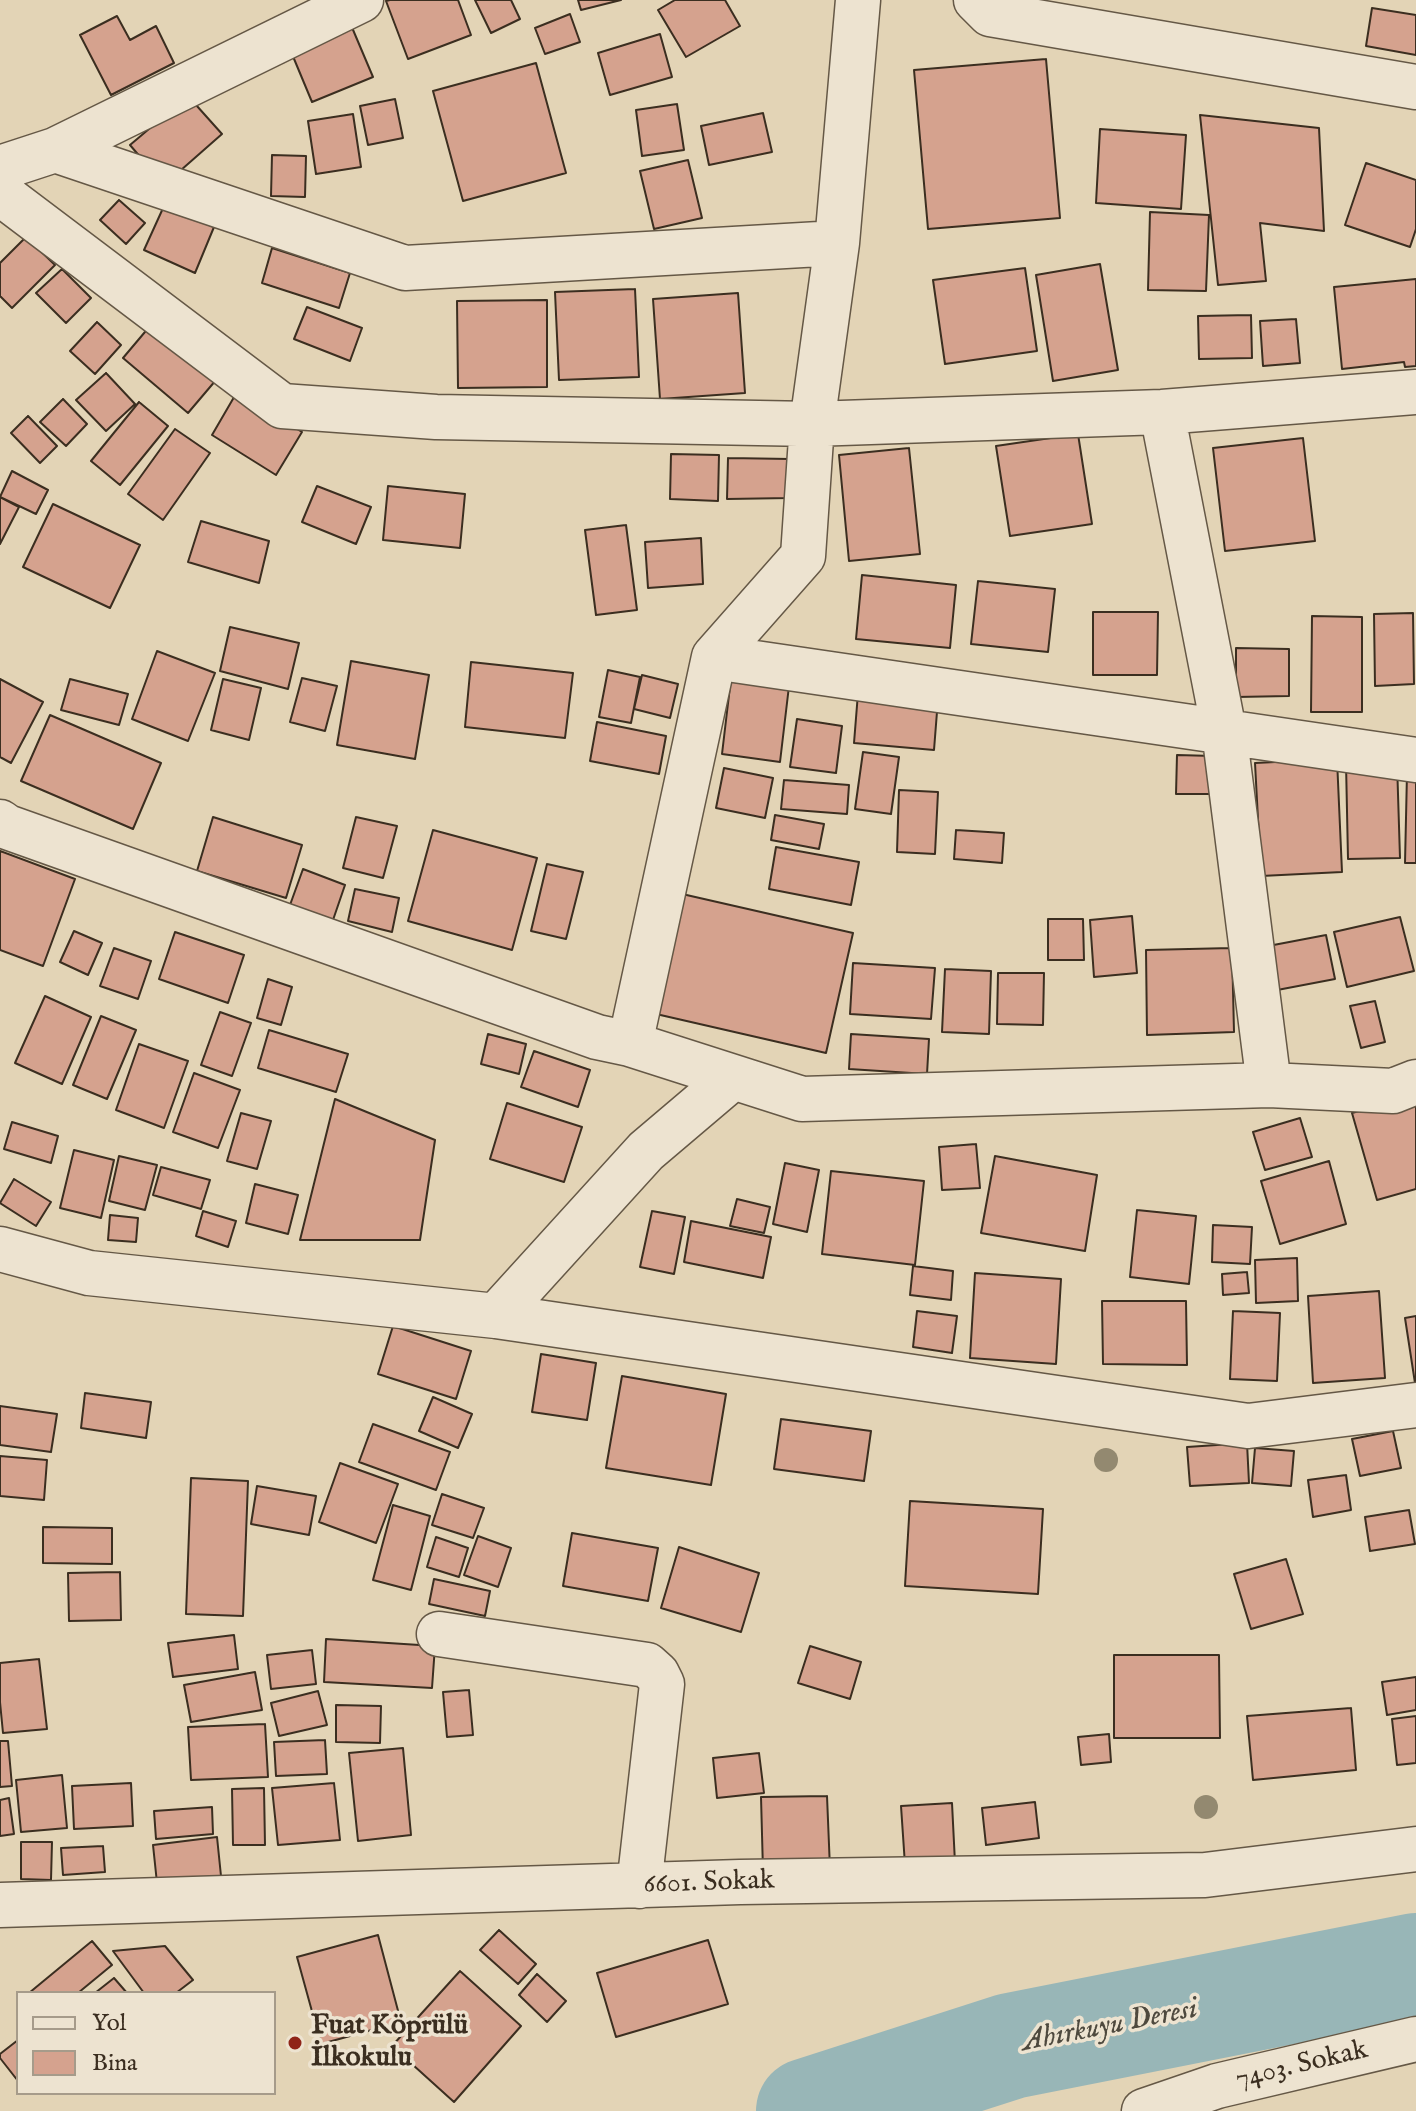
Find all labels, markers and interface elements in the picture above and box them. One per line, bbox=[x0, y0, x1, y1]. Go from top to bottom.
street label: 6601. Sokak bbox=[643, 1865, 775, 1903]
legend bbox=[16, 1991, 276, 2095]
water label: Ahırkuyu Deresi bbox=[1019, 1992, 1201, 2062]
text: Yol bbox=[92, 2008, 126, 2039]
place label: Fuat Köprülü İlkokulu bbox=[311, 2010, 468, 2076]
marker: Fuat Köprülü İlkokulu bbox=[286, 2034, 304, 2052]
street label: 7403. Sokak bbox=[1233, 2035, 1371, 2097]
text: Bina bbox=[92, 2048, 137, 2079]

